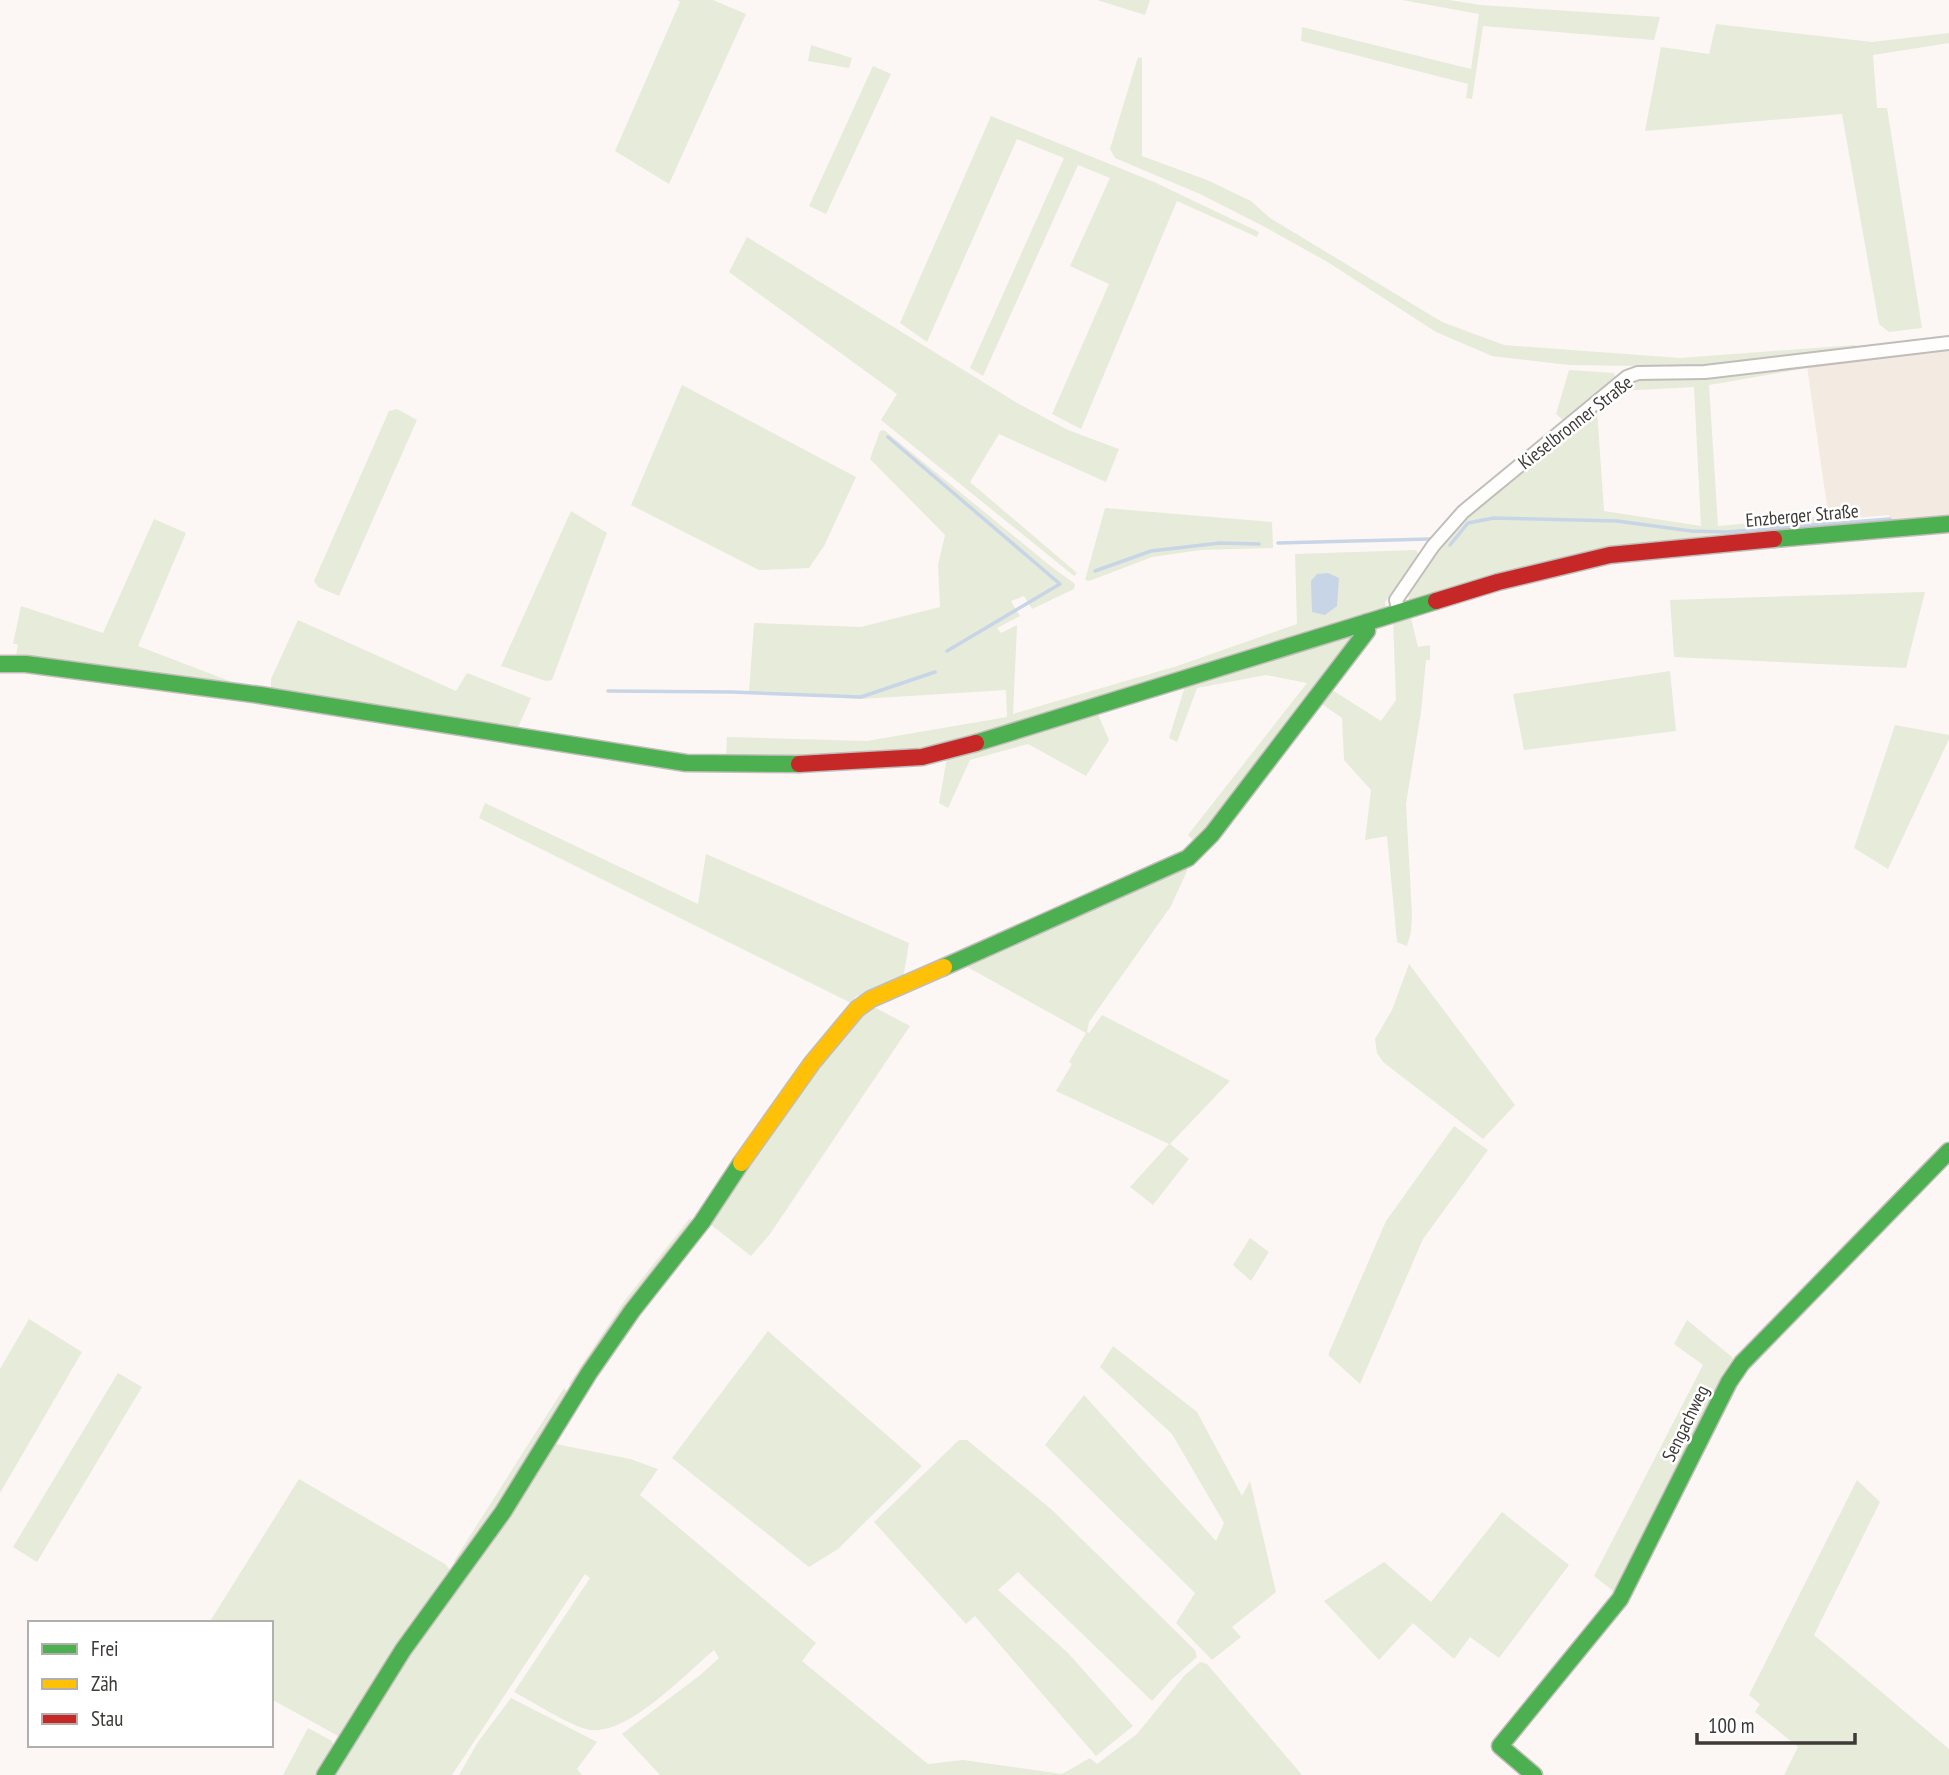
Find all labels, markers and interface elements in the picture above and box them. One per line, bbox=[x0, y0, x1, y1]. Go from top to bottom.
street label: Kieselbronner Straße bbox=[1513, 370, 1637, 474]
street label: Enzberger Straße bbox=[1745, 498, 1860, 532]
street label: Sengachweg bbox=[1656, 1381, 1714, 1465]
legend bbox=[28, 1621, 273, 1747]
text: Frei bbox=[91, 1635, 119, 1662]
text: Zäh bbox=[91, 1670, 118, 1697]
scale bar bbox=[1697, 1702, 1854, 1746]
text: Stau bbox=[91, 1705, 123, 1732]
text: 100 m bbox=[1708, 1712, 1754, 1739]

